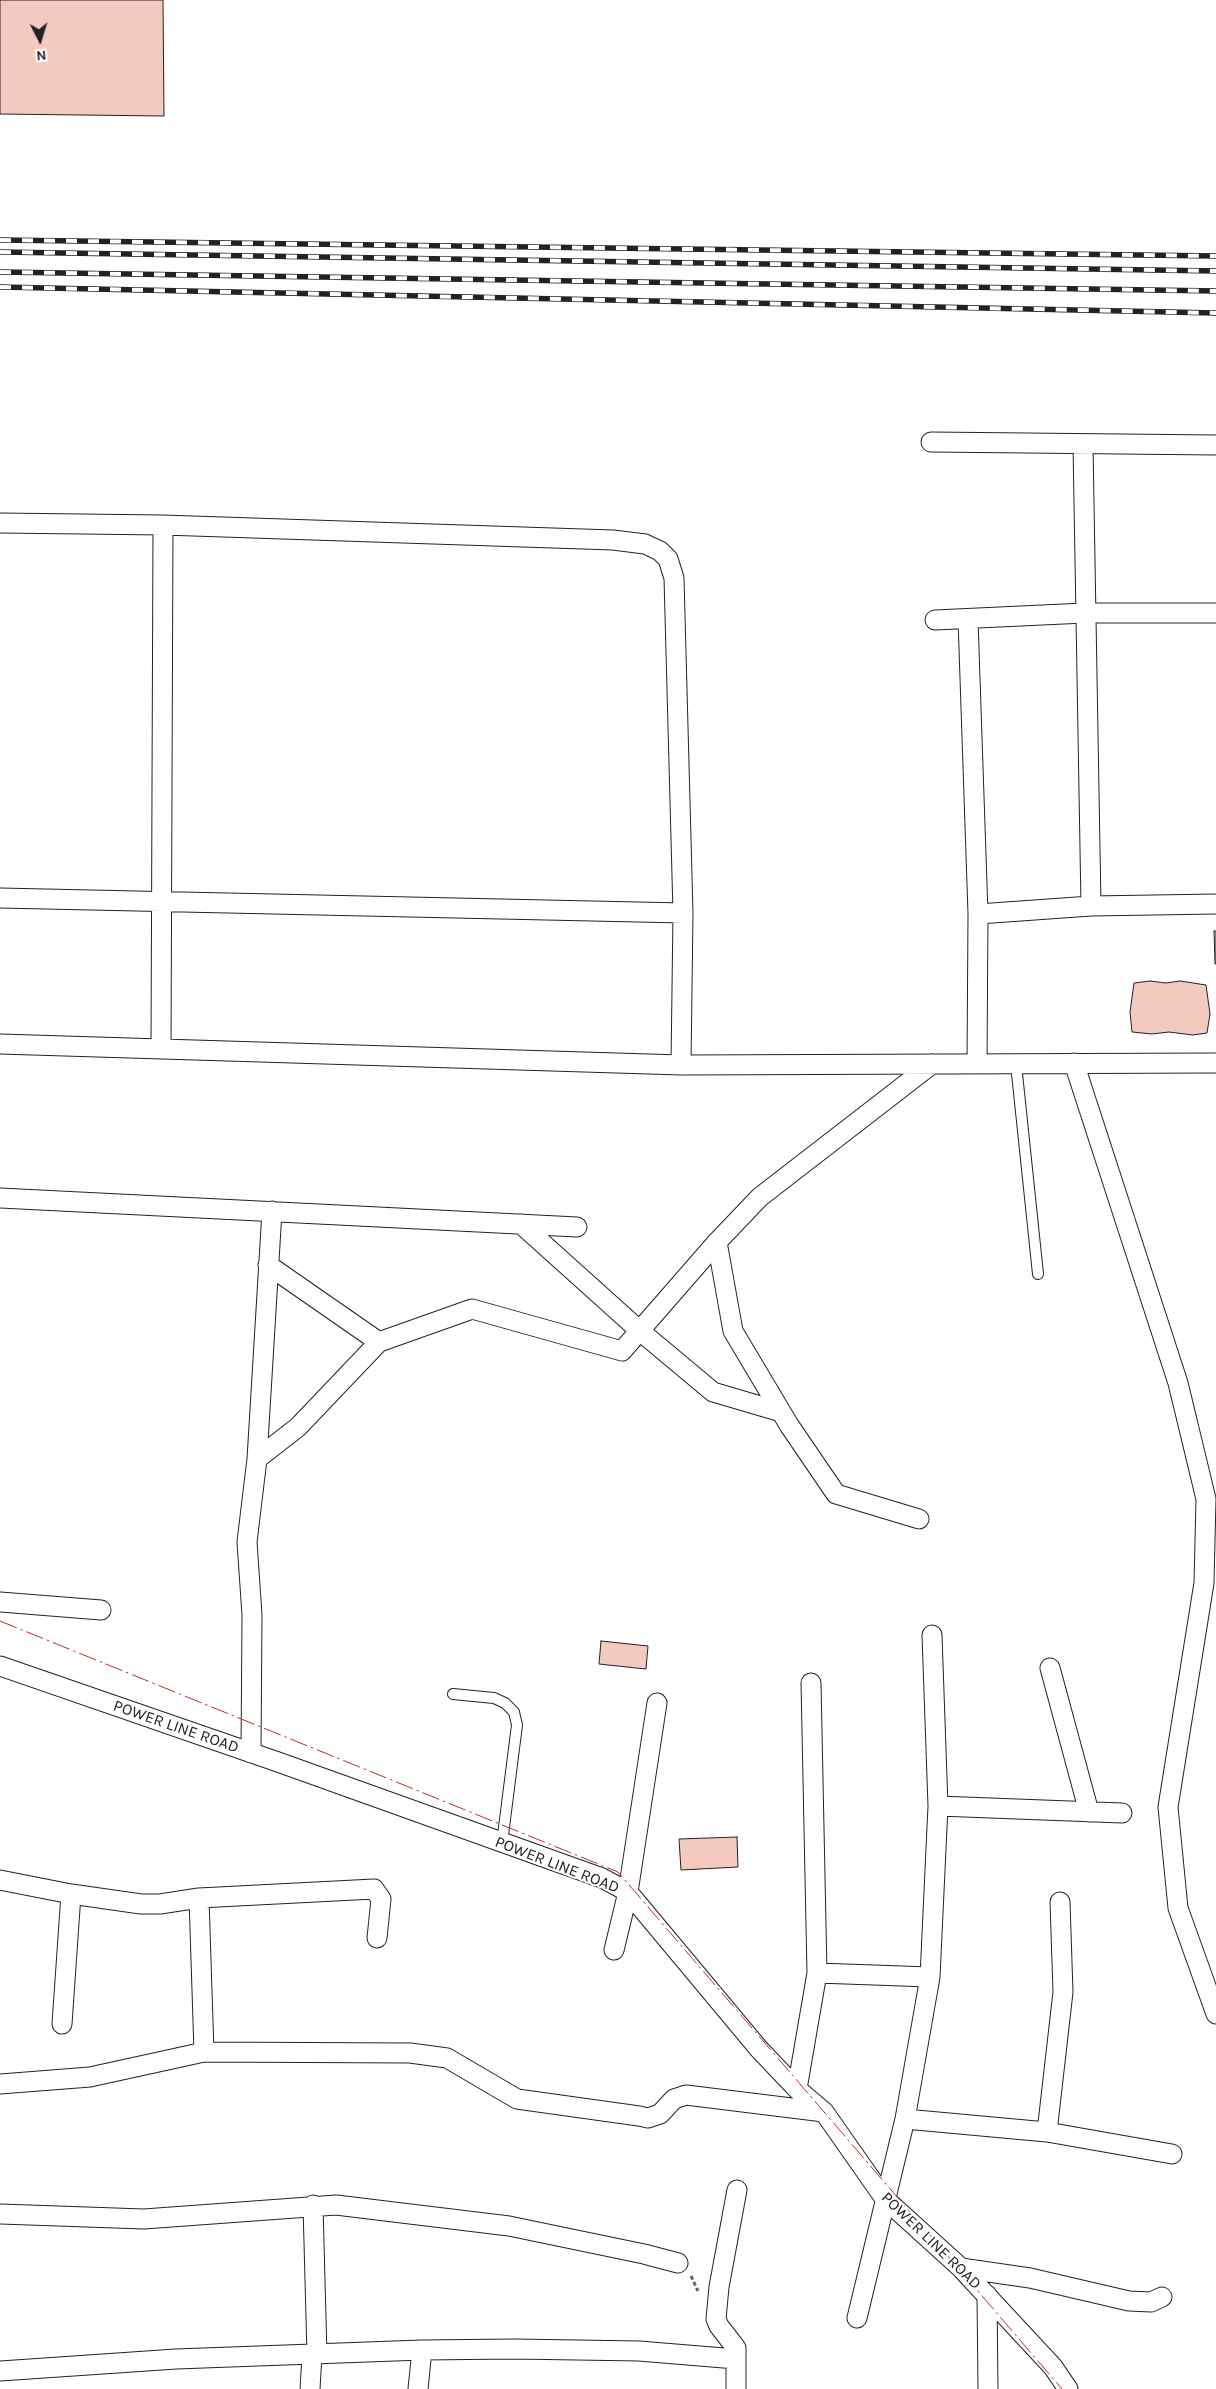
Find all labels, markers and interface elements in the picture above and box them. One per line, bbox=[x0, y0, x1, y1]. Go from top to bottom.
north arrow bbox=[15, 15, 65, 65]
text: N bbox=[36, 47, 47, 64]
street label: POWER LINE ROAD bbox=[111, 1696, 241, 1758]
street label: POWER LINE ROAD bbox=[492, 1832, 622, 1898]
street label: POWER LINE ROAD bbox=[877, 2188, 985, 2294]

